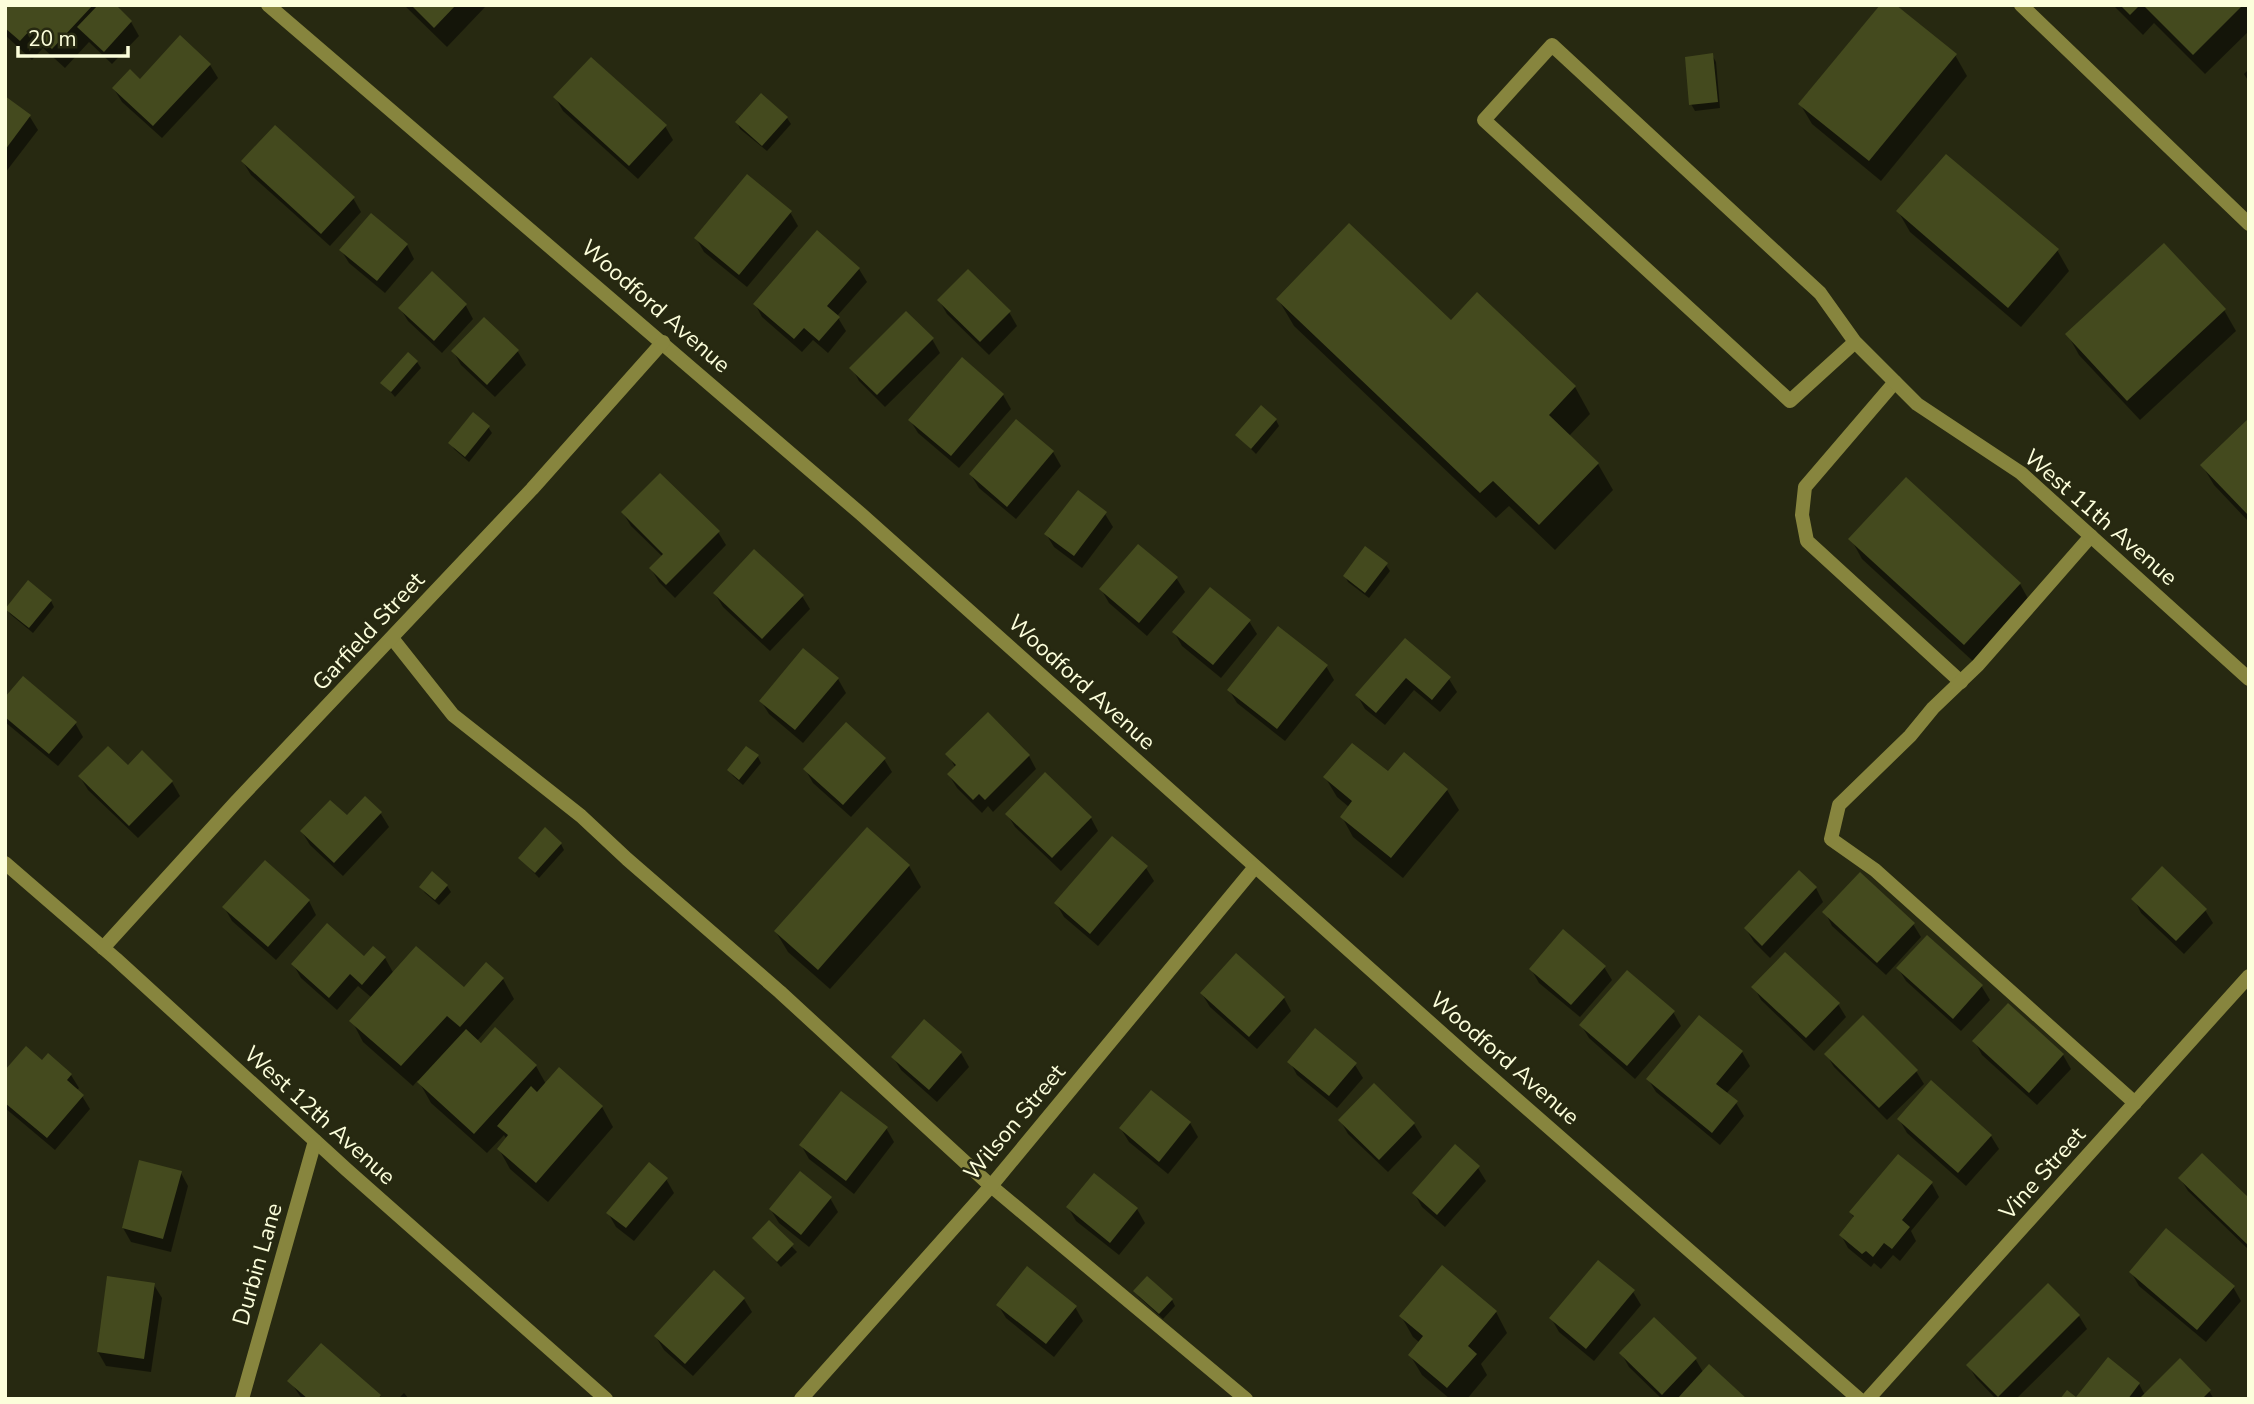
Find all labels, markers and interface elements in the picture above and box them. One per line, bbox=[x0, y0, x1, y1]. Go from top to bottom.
scale bar bbox=[18, 14, 128, 58]
text: 20 m bbox=[28, 25, 77, 53]
street label: Woodford Avenue bbox=[574, 233, 737, 380]
street label: West 11th Avenue bbox=[2017, 442, 2184, 593]
street label: Garfield Street bbox=[305, 565, 432, 697]
street label: Woodford Avenue bbox=[1001, 608, 1162, 757]
street label: Woodford Avenue bbox=[1423, 985, 1586, 1132]
street label: West 12th Avenue bbox=[237, 1039, 402, 1192]
street label: Wilson Street bbox=[957, 1057, 1073, 1187]
street label: Vine Street bbox=[1992, 1119, 2093, 1227]
street label: Durbin Lane bbox=[225, 1199, 290, 1329]

